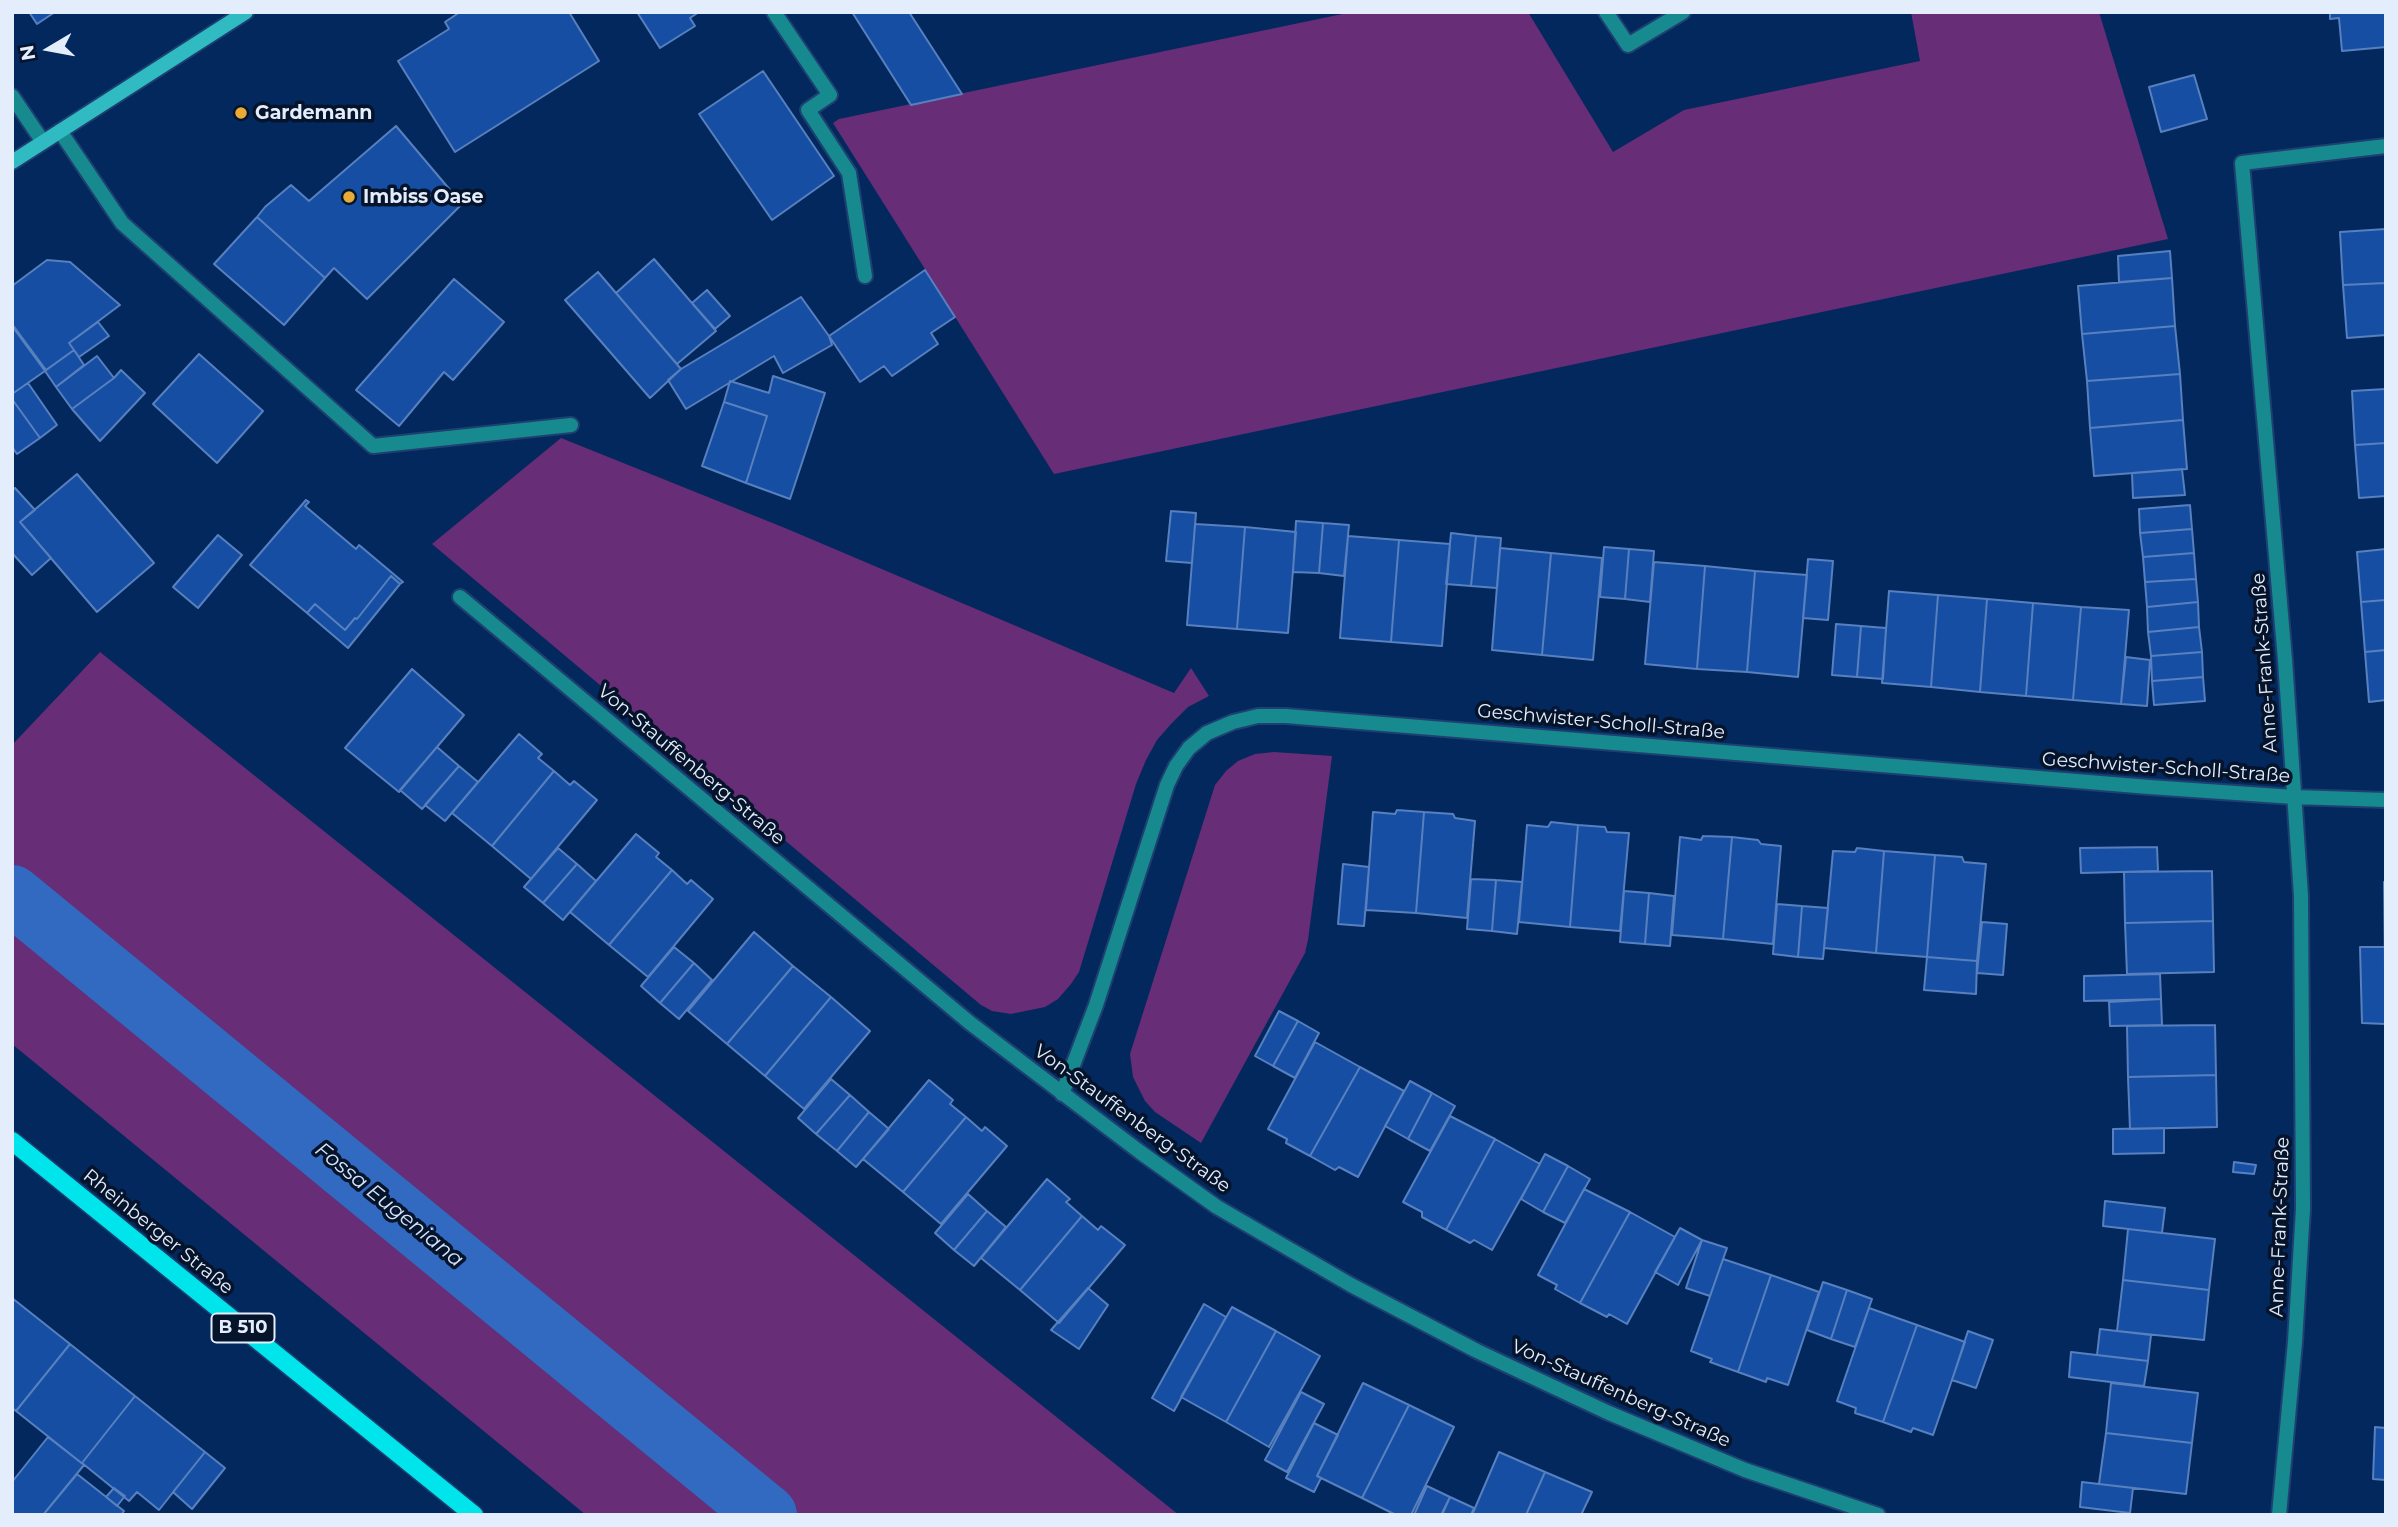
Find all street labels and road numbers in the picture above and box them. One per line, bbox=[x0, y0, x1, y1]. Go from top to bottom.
street label: Anne-Frank-Straße bbox=[2247, 572, 2283, 754]
street label: Von-Stauffenberg-Straße bbox=[593, 680, 789, 850]
street label: Geschwister-Scholl-Straße bbox=[1476, 700, 1726, 744]
street label: Geschwister-Scholl-Straße bbox=[2041, 748, 2291, 788]
street label: Von-Stauffenberg-Straße bbox=[1029, 1040, 1235, 1198]
street label: Anne-Frank-Straße bbox=[2265, 1136, 2295, 1318]
street label: Rheinberger Straße bbox=[78, 1164, 238, 1300]
road number: B 510 bbox=[212, 1314, 274, 1343]
street label: Von-Stauffenberg-Straße bbox=[1508, 1335, 1734, 1453]

